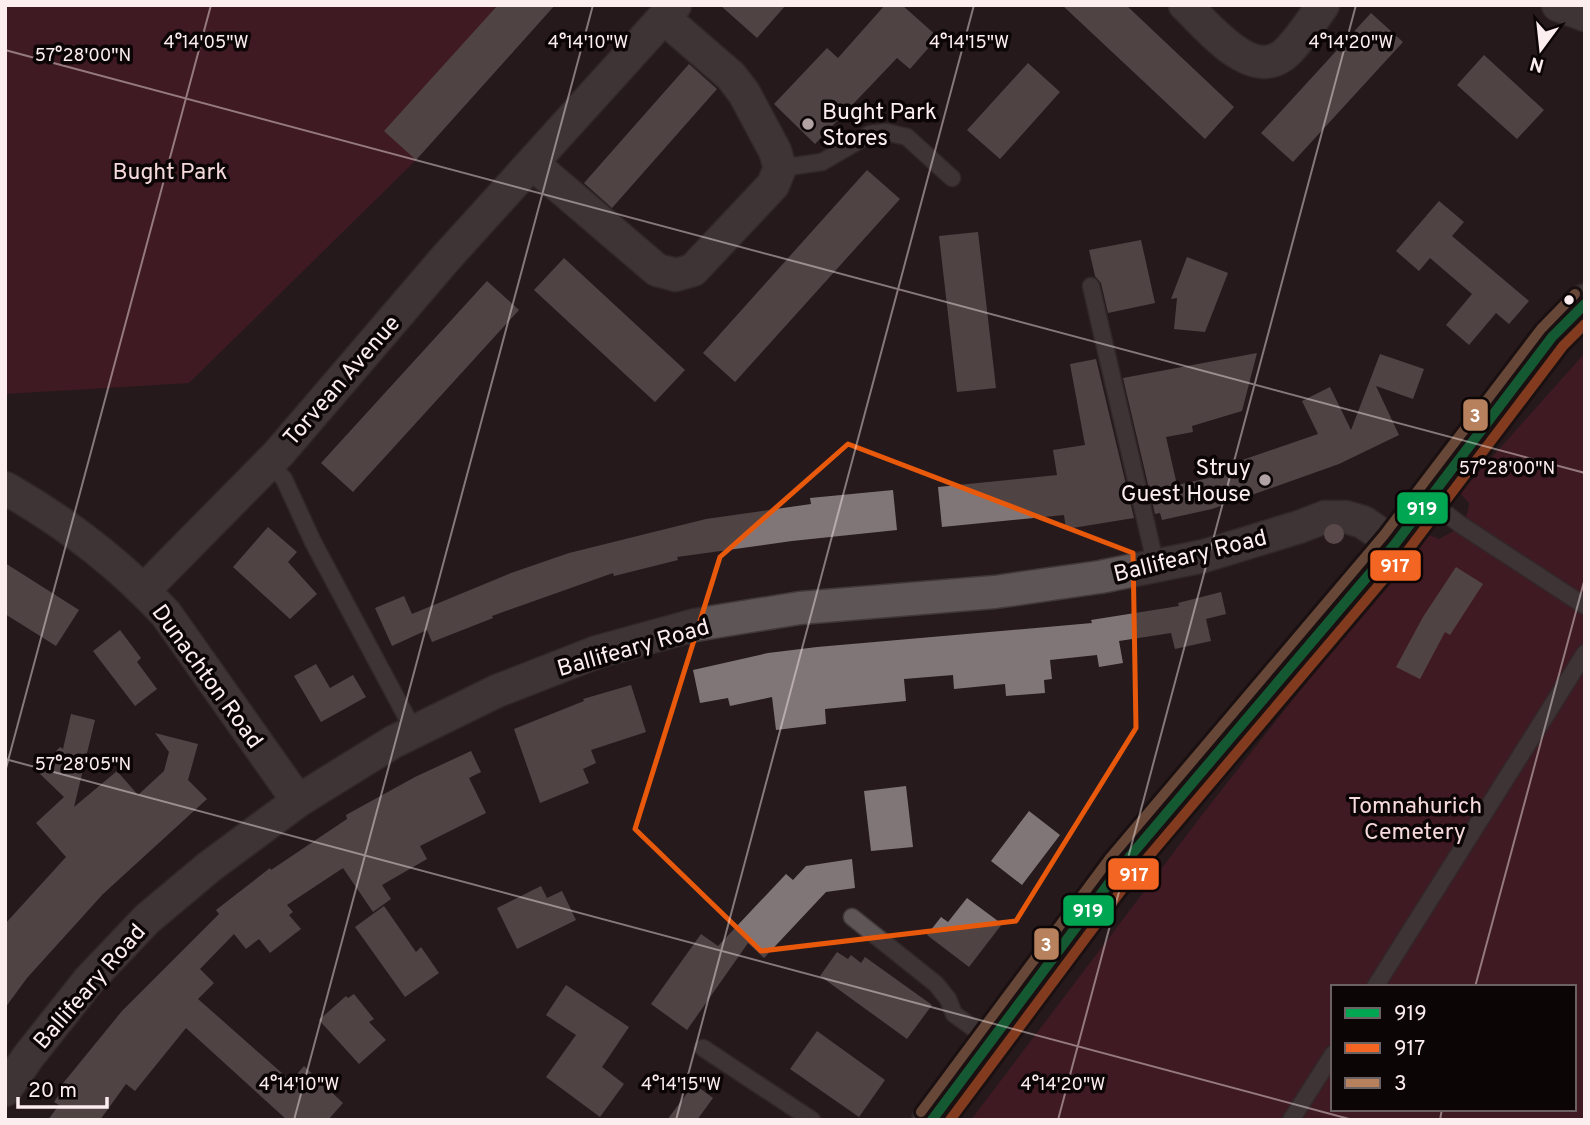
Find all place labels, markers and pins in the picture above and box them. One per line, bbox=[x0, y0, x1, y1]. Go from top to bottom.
place label: Bught Park Stores bbox=[822, 99, 937, 154]
marker: Bught Park Stores bbox=[800, 116, 816, 132]
unlabelled marker bbox=[1562, 293, 1576, 307]
place label: Struy Guest House bbox=[1121, 455, 1251, 510]
marker: Struy Guest House bbox=[1257, 472, 1273, 488]

